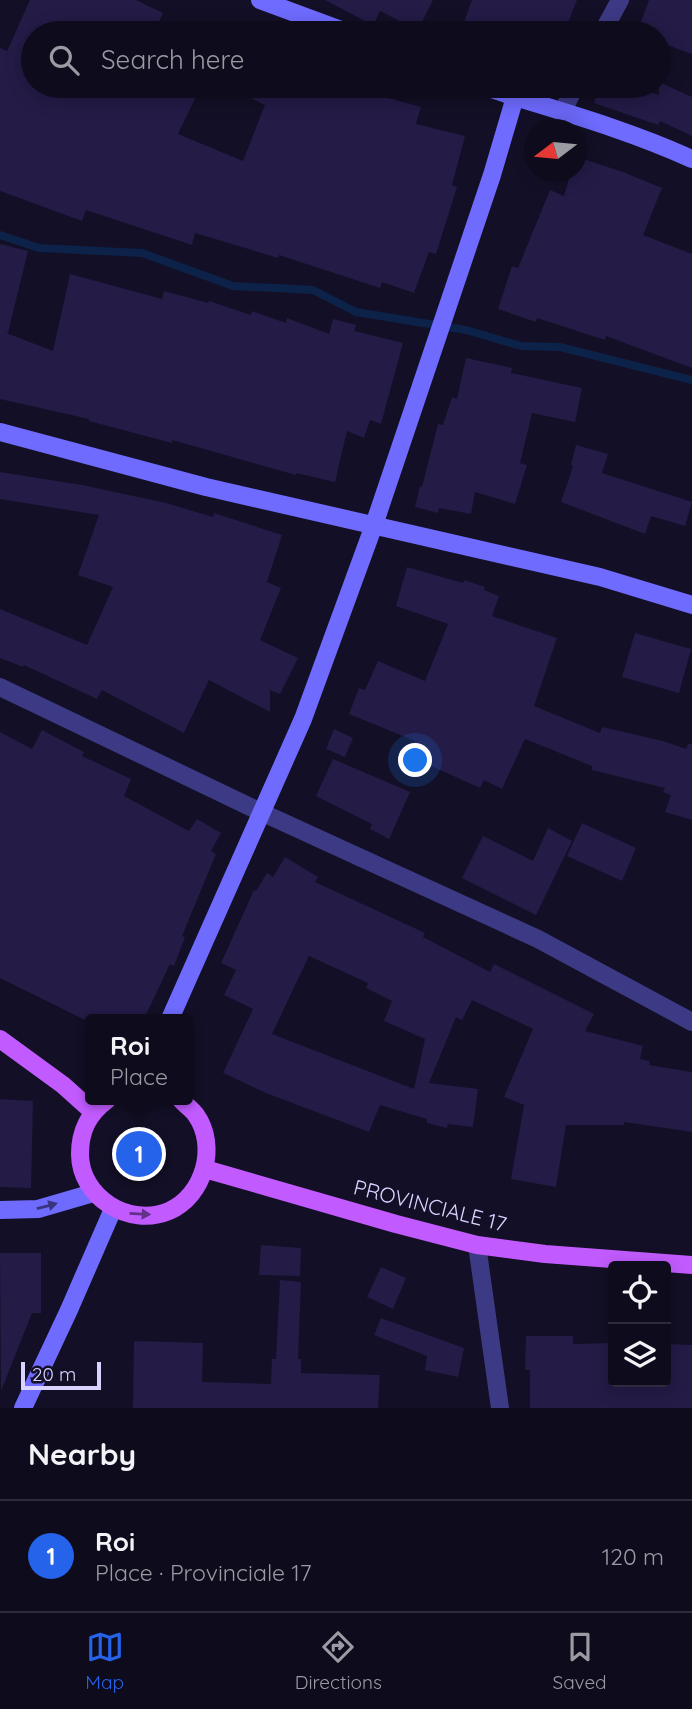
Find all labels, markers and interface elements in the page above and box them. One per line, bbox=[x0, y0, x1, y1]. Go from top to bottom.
search box bbox=[21, 21, 671, 98]
icon: search bbox=[45, 41, 83, 79]
text: Search here bbox=[101, 43, 245, 76]
north arrow bbox=[524, 119, 587, 182]
your location bbox=[398, 743, 432, 777]
popup bbox=[85, 1014, 193, 1105]
text: Roi bbox=[110, 1029, 150, 1062]
text: Place bbox=[110, 1062, 168, 1091]
pin: 1 bbox=[116, 1128, 162, 1180]
street label: PROVINCIALE 17 bbox=[351, 1173, 510, 1237]
one-way arrow bbox=[37, 1200, 59, 1211]
one-way arrow bbox=[130, 1208, 152, 1219]
map controls bbox=[608, 1261, 671, 1387]
button: locate bbox=[608, 1261, 671, 1324]
button: layers bbox=[608, 1324, 671, 1387]
scale bar bbox=[21, 1359, 102, 1391]
text: 20 m bbox=[32, 1362, 76, 1386]
text: Nearby bbox=[28, 1435, 136, 1473]
text: Roi bbox=[95, 1525, 135, 1558]
text: 1 bbox=[47, 1542, 55, 1571]
text: 120 m bbox=[602, 1542, 664, 1571]
text: Place · Provinciale 17 bbox=[95, 1558, 312, 1587]
tab: Map bbox=[85, 1628, 124, 1694]
tab: Directions bbox=[295, 1628, 382, 1694]
tab: Saved bbox=[552, 1628, 607, 1694]

